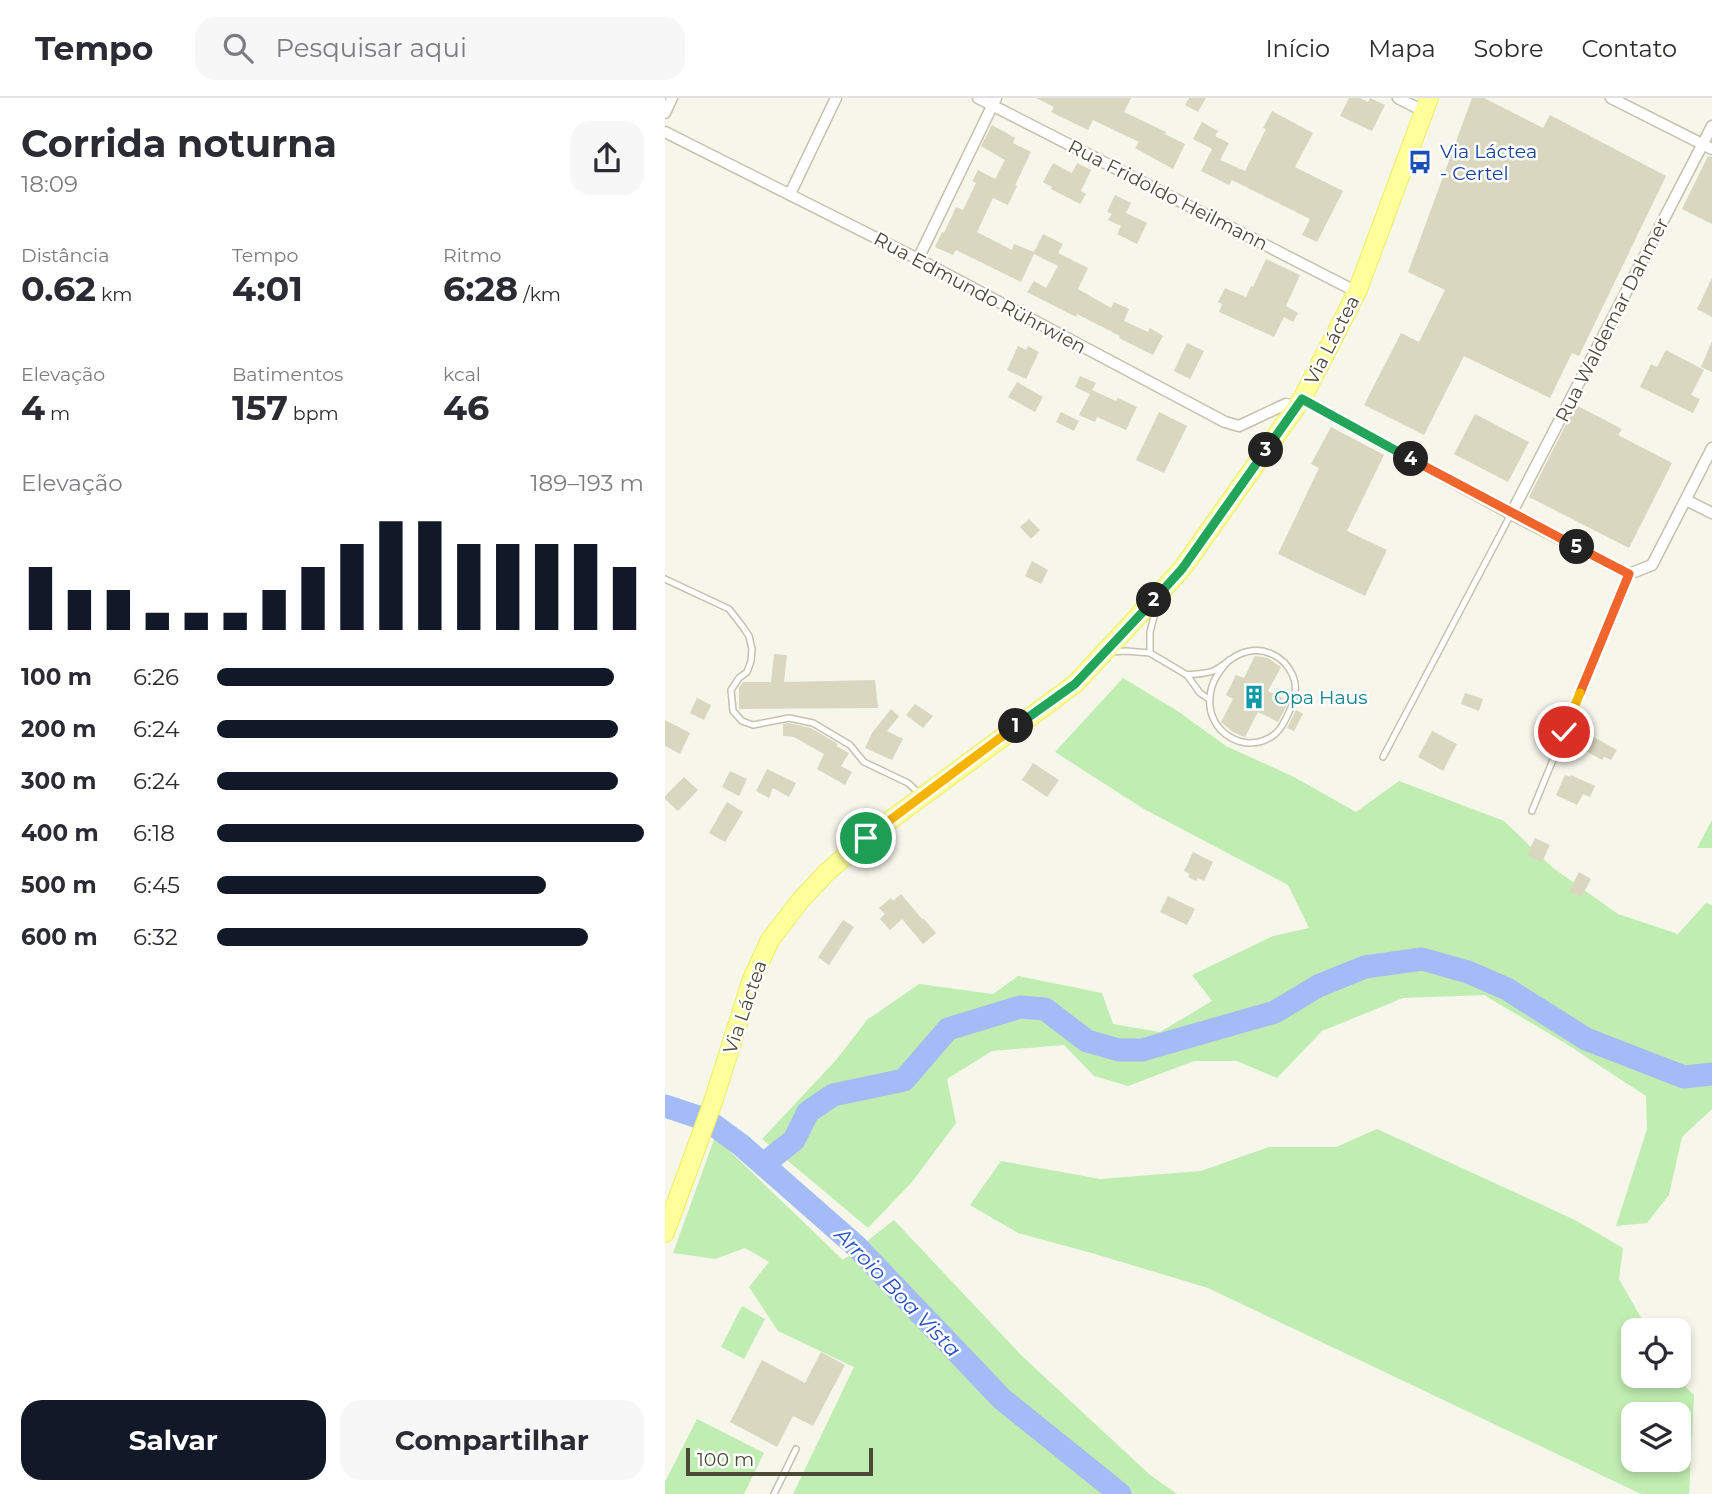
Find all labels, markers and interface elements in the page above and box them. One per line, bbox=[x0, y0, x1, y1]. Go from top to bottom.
search box bbox=[195, 17, 685, 80]
text: Tempo bbox=[35, 28, 153, 68]
icon: search bbox=[219, 29, 257, 67]
text: Pesquisar aqui bbox=[275, 32, 467, 64]
text: Início bbox=[1265, 34, 1330, 63]
text: Mapa bbox=[1368, 34, 1436, 63]
text: Sobre bbox=[1474, 34, 1543, 63]
text: Contato bbox=[1581, 34, 1677, 63]
text: Corrida noturna bbox=[21, 120, 337, 167]
button: share bbox=[570, 121, 644, 195]
street label: Rua Fridoldo Heilmann bbox=[1064, 135, 1272, 255]
place label: Via Láctea - Certel bbox=[1440, 140, 1537, 185]
bus stop icon: Via Láctea - Certel bbox=[1406, 148, 1434, 176]
text: 18:09 bbox=[21, 170, 78, 198]
street label: Rua Waldemar Dahmer bbox=[1550, 214, 1674, 426]
street label: Rua Edmundo Rührwien bbox=[870, 227, 1090, 359]
text: Distância bbox=[21, 244, 109, 267]
text: Tempo bbox=[232, 244, 298, 267]
text: Ritmo bbox=[443, 244, 501, 267]
text: 0.62 bbox=[21, 267, 96, 310]
text: 4:01 bbox=[232, 267, 303, 310]
text: 6:28 bbox=[443, 267, 518, 310]
text: km bbox=[96, 283, 132, 306]
text: /km bbox=[518, 283, 561, 306]
street label: Via Láctea bbox=[1300, 291, 1364, 389]
text: Elevação bbox=[21, 363, 105, 386]
text: Batimentos bbox=[232, 363, 343, 386]
text: kcal bbox=[443, 363, 481, 386]
text: 4 bbox=[21, 386, 45, 429]
text: 157 bbox=[232, 386, 288, 429]
text: 46 bbox=[443, 386, 489, 429]
text: m bbox=[45, 402, 70, 425]
text: bpm bbox=[288, 402, 339, 425]
pin: 3 bbox=[1249, 432, 1283, 468]
text: 3 bbox=[1260, 438, 1271, 461]
pin: 4 bbox=[1393, 442, 1429, 476]
text: 4 bbox=[1404, 447, 1417, 470]
text: Elevação bbox=[21, 469, 123, 497]
text: 189–193 m bbox=[530, 469, 644, 497]
pin: 5 bbox=[1559, 530, 1595, 564]
text: 5 bbox=[1571, 535, 1582, 558]
pin: 2 bbox=[1137, 582, 1171, 618]
text: 2 bbox=[1148, 588, 1159, 611]
text: 100 m bbox=[21, 663, 92, 691]
text: 6:26 bbox=[133, 663, 179, 691]
building icon: Opa Haus bbox=[1240, 683, 1268, 711]
place label: Opa Haus bbox=[1274, 686, 1368, 709]
pin bbox=[1534, 702, 1594, 762]
pin: 1 bbox=[999, 708, 1033, 744]
icon: check bbox=[1545, 713, 1583, 751]
text: 1 bbox=[1012, 714, 1019, 737]
text: 200 m bbox=[21, 715, 96, 743]
text: 6:24 bbox=[133, 715, 180, 743]
text: 300 m bbox=[21, 767, 97, 795]
text: 6:24 bbox=[133, 767, 180, 795]
pin bbox=[836, 808, 896, 868]
text: 400 m bbox=[21, 819, 99, 847]
text: 6:18 bbox=[133, 819, 175, 847]
icon: arrive bbox=[847, 819, 885, 857]
text: 500 m bbox=[21, 871, 97, 899]
text: 6:45 bbox=[133, 871, 180, 899]
text: 600 m bbox=[21, 923, 98, 951]
text: 6:32 bbox=[133, 923, 178, 951]
street label: Via Láctea bbox=[718, 957, 772, 1057]
water label: Arroio Boa Vista bbox=[828, 1221, 966, 1362]
map controls bbox=[1621, 1318, 1691, 1472]
button: locate bbox=[1621, 1318, 1691, 1388]
button: Salvar bbox=[21, 1400, 326, 1480]
button: Compartilhar bbox=[340, 1400, 644, 1480]
button: layers bbox=[1621, 1402, 1691, 1472]
scale bar bbox=[686, 1445, 873, 1477]
text: 100 m bbox=[697, 1448, 754, 1471]

